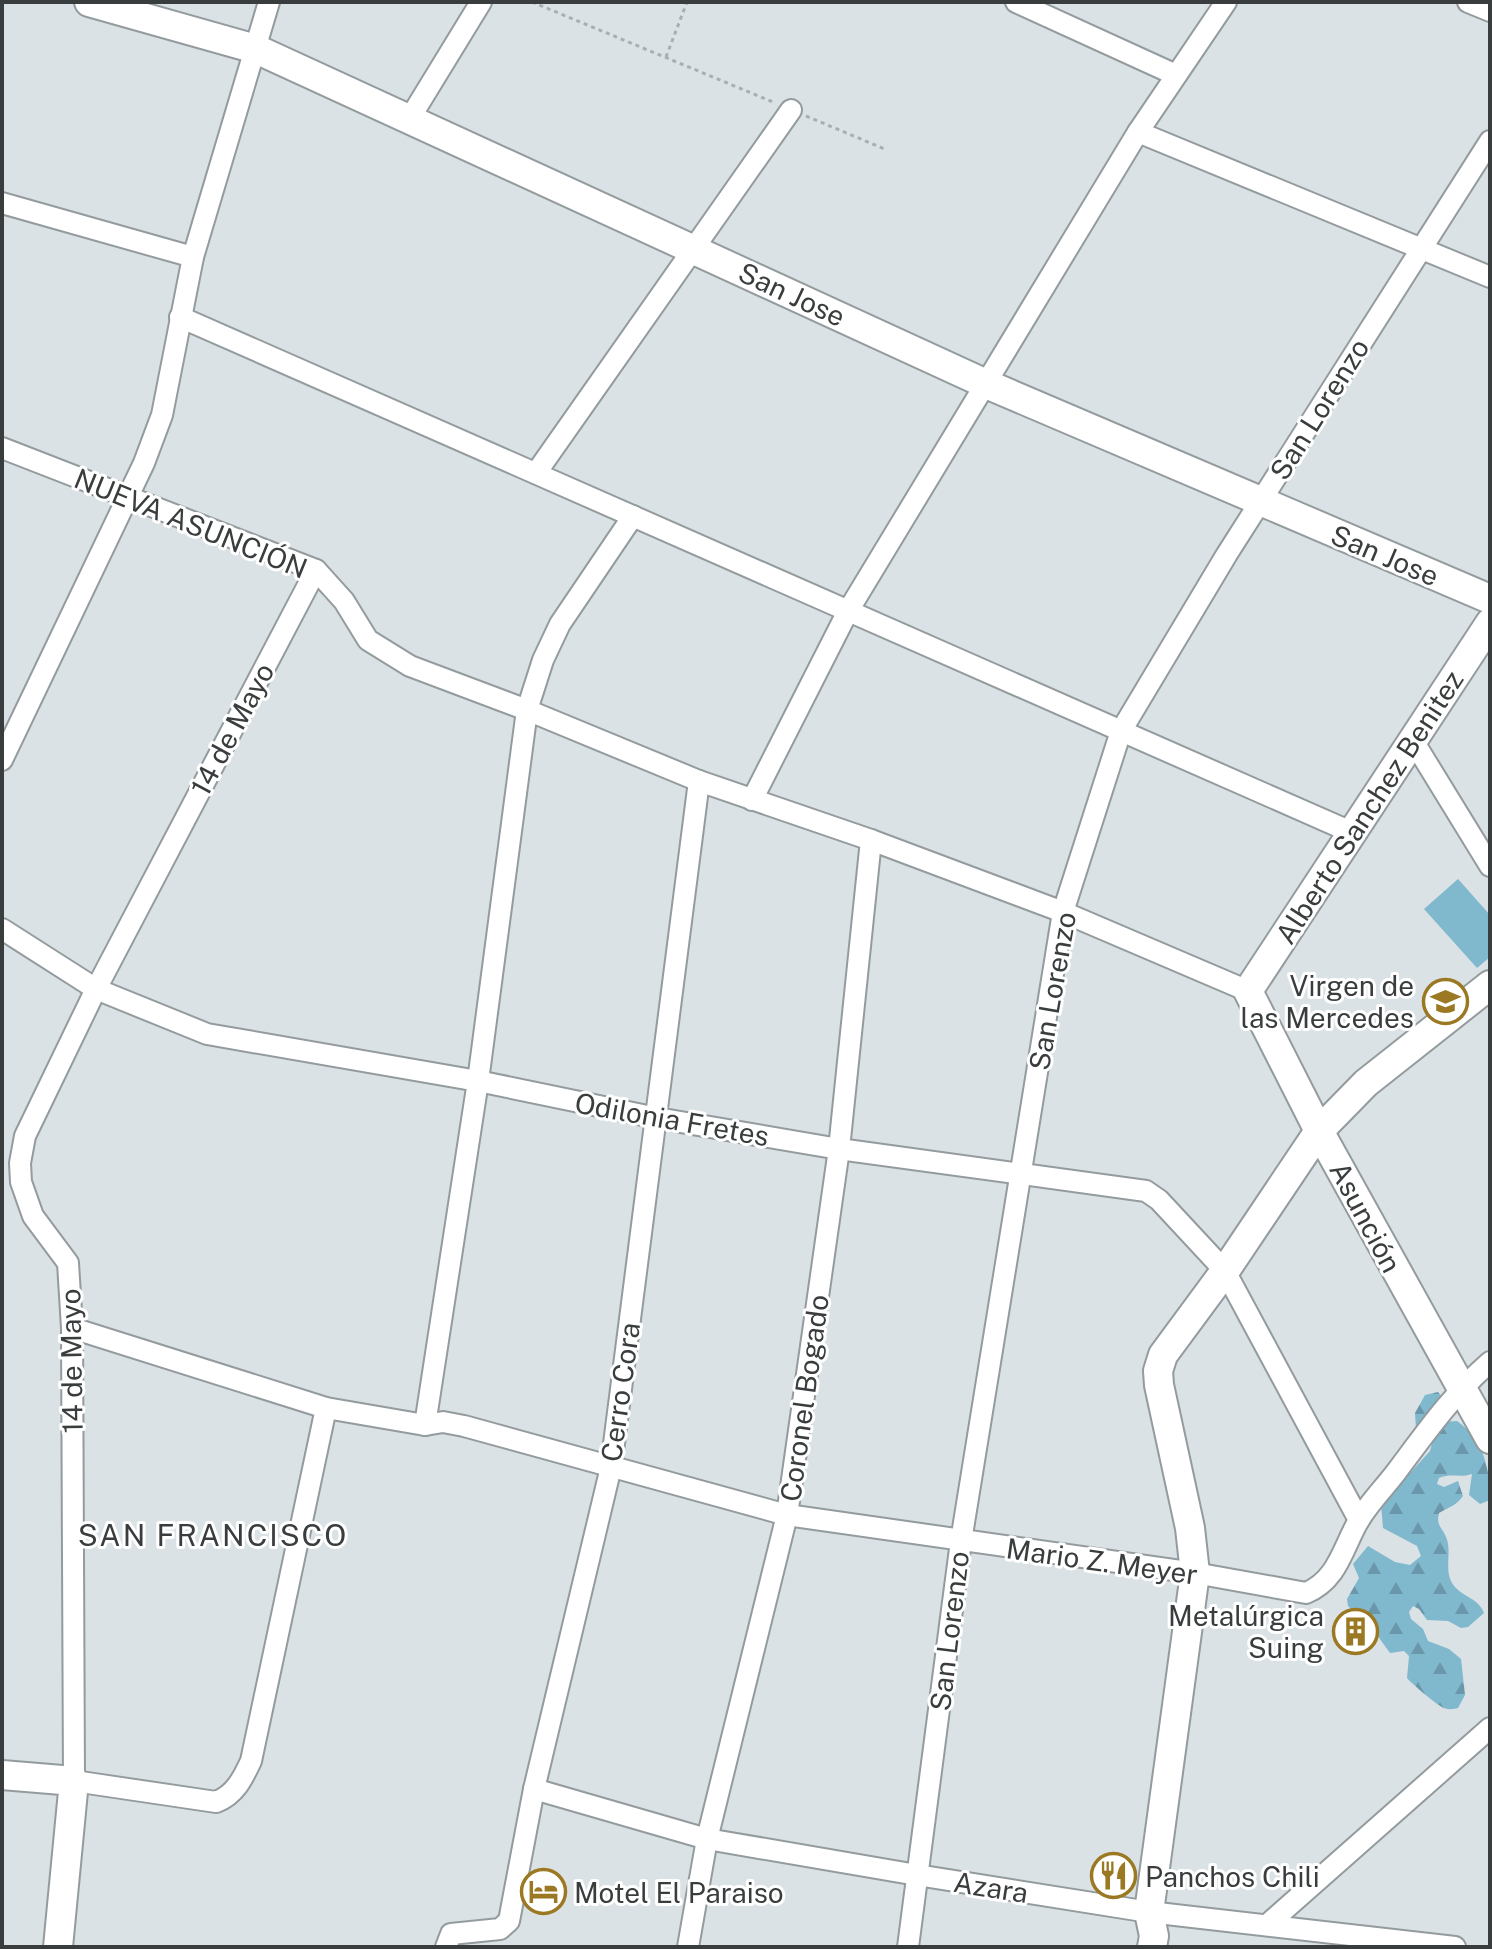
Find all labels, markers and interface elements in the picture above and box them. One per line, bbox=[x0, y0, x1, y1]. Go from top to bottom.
street label: San Jose bbox=[733, 255, 851, 333]
street label: San Lorenzo bbox=[1262, 332, 1376, 486]
street label: NUEVA ASUNCIÓN bbox=[70, 461, 312, 585]
street label: San Jose bbox=[1326, 518, 1444, 592]
street label: 14 de Mayo bbox=[183, 657, 281, 801]
street label: Alberto Sanchez Benitez bbox=[1268, 664, 1470, 950]
street label: San Lorenzo bbox=[1022, 909, 1082, 1073]
place label: Virgen de las Mercedes bbox=[1241, 969, 1414, 1034]
school or university icon: Virgen de las Mercedes bbox=[1421, 977, 1469, 1025]
street label: Odilonia Fretes bbox=[572, 1086, 772, 1152]
street label: Asunción bbox=[1323, 1156, 1409, 1278]
street label: 14 de Mayo bbox=[53, 1288, 89, 1434]
street label: Coronel Bogado bbox=[773, 1292, 835, 1504]
street label: Cerro Cora bbox=[594, 1320, 646, 1464]
district label: SAN FRANCISCO bbox=[78, 1517, 348, 1553]
street label: Mario Z. Meyer bbox=[1004, 1531, 1200, 1591]
street label: San Lorenzo bbox=[923, 1549, 975, 1713]
place label: Metalúrgica Suing bbox=[1168, 1599, 1324, 1664]
building icon: Metalúrgica Suing bbox=[1331, 1607, 1379, 1655]
restaurant icon: Panchos Chili bbox=[1090, 1852, 1138, 1900]
place label: Panchos Chili bbox=[1145, 1860, 1320, 1893]
street label: Azara bbox=[951, 1865, 1031, 1909]
hotel icon: Motel El Paraiso bbox=[519, 1868, 567, 1916]
place label: Motel El Paraiso bbox=[574, 1876, 784, 1909]

